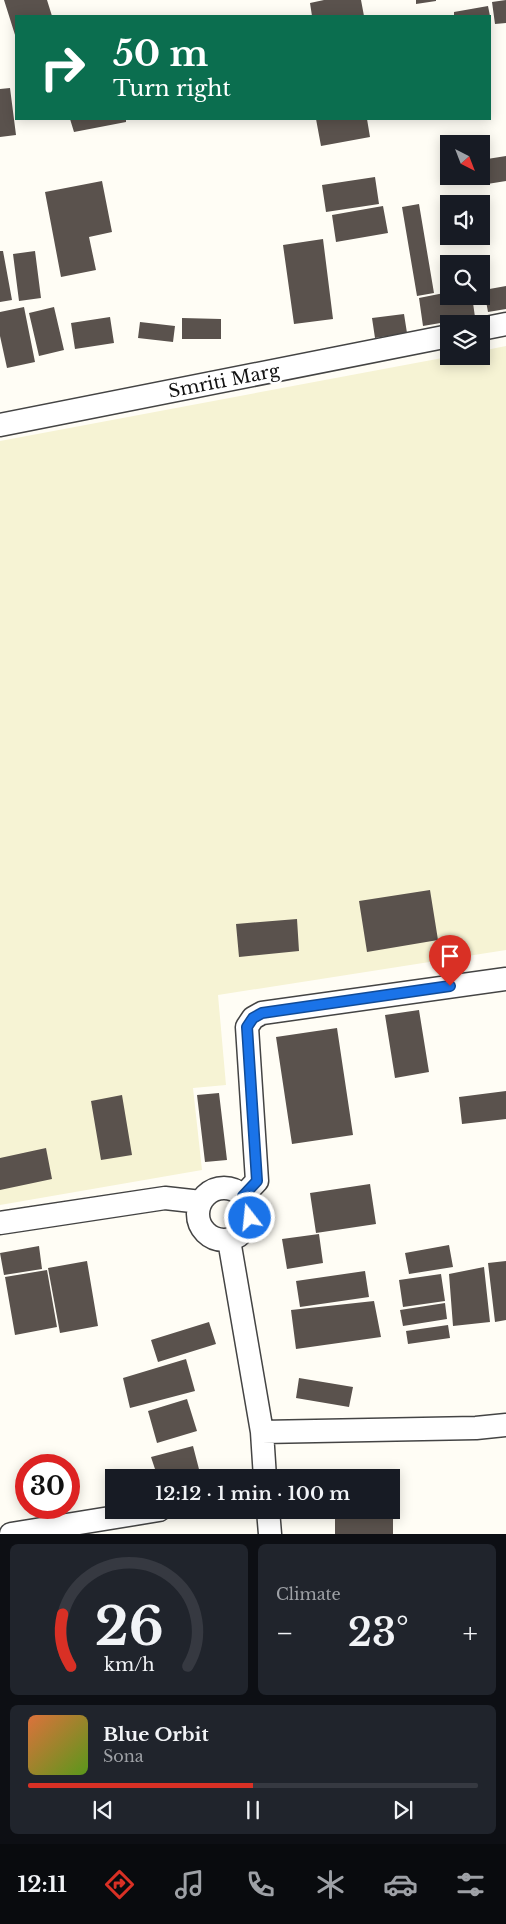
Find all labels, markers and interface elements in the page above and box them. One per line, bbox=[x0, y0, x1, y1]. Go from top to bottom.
text: 50 m bbox=[113, 32, 208, 75]
icon: right bbox=[30, 35, 95, 100]
text: Turn right bbox=[113, 75, 231, 102]
north arrow bbox=[440, 135, 490, 185]
map controls bbox=[440, 135, 490, 365]
button: sound bbox=[440, 195, 490, 245]
button: search bbox=[440, 255, 490, 305]
button: layers bbox=[440, 315, 490, 365]
street label: Smriti Marg bbox=[167, 359, 282, 403]
pin bbox=[429, 935, 471, 986]
icon: arrive bbox=[436, 942, 464, 970]
position arrow bbox=[223, 1191, 275, 1243]
speed limit sign: 30 bbox=[15, 1454, 80, 1519]
text: 12:12 · 1 min · 100 m bbox=[155, 1482, 350, 1505]
text: Climate bbox=[276, 1584, 341, 1604]
text: 26 bbox=[95, 1595, 163, 1659]
text: 23° bbox=[348, 1609, 409, 1656]
text: − bbox=[276, 1616, 294, 1651]
text: + bbox=[463, 1616, 478, 1651]
text: km/h bbox=[104, 1654, 154, 1676]
text: Blue Orbit bbox=[103, 1723, 209, 1746]
text: Sona bbox=[103, 1746, 144, 1766]
icon: previous bbox=[89, 1796, 117, 1824]
icon: pause bbox=[239, 1796, 267, 1824]
icon: next bbox=[389, 1796, 417, 1824]
icon: directions bbox=[102, 1867, 137, 1902]
icon: music bbox=[172, 1867, 207, 1902]
icon: phone bbox=[243, 1867, 278, 1902]
icon: climate bbox=[313, 1867, 348, 1902]
icon: car bbox=[383, 1867, 418, 1902]
icon: filters bbox=[453, 1867, 488, 1902]
text: 12:11 bbox=[18, 1871, 67, 1898]

